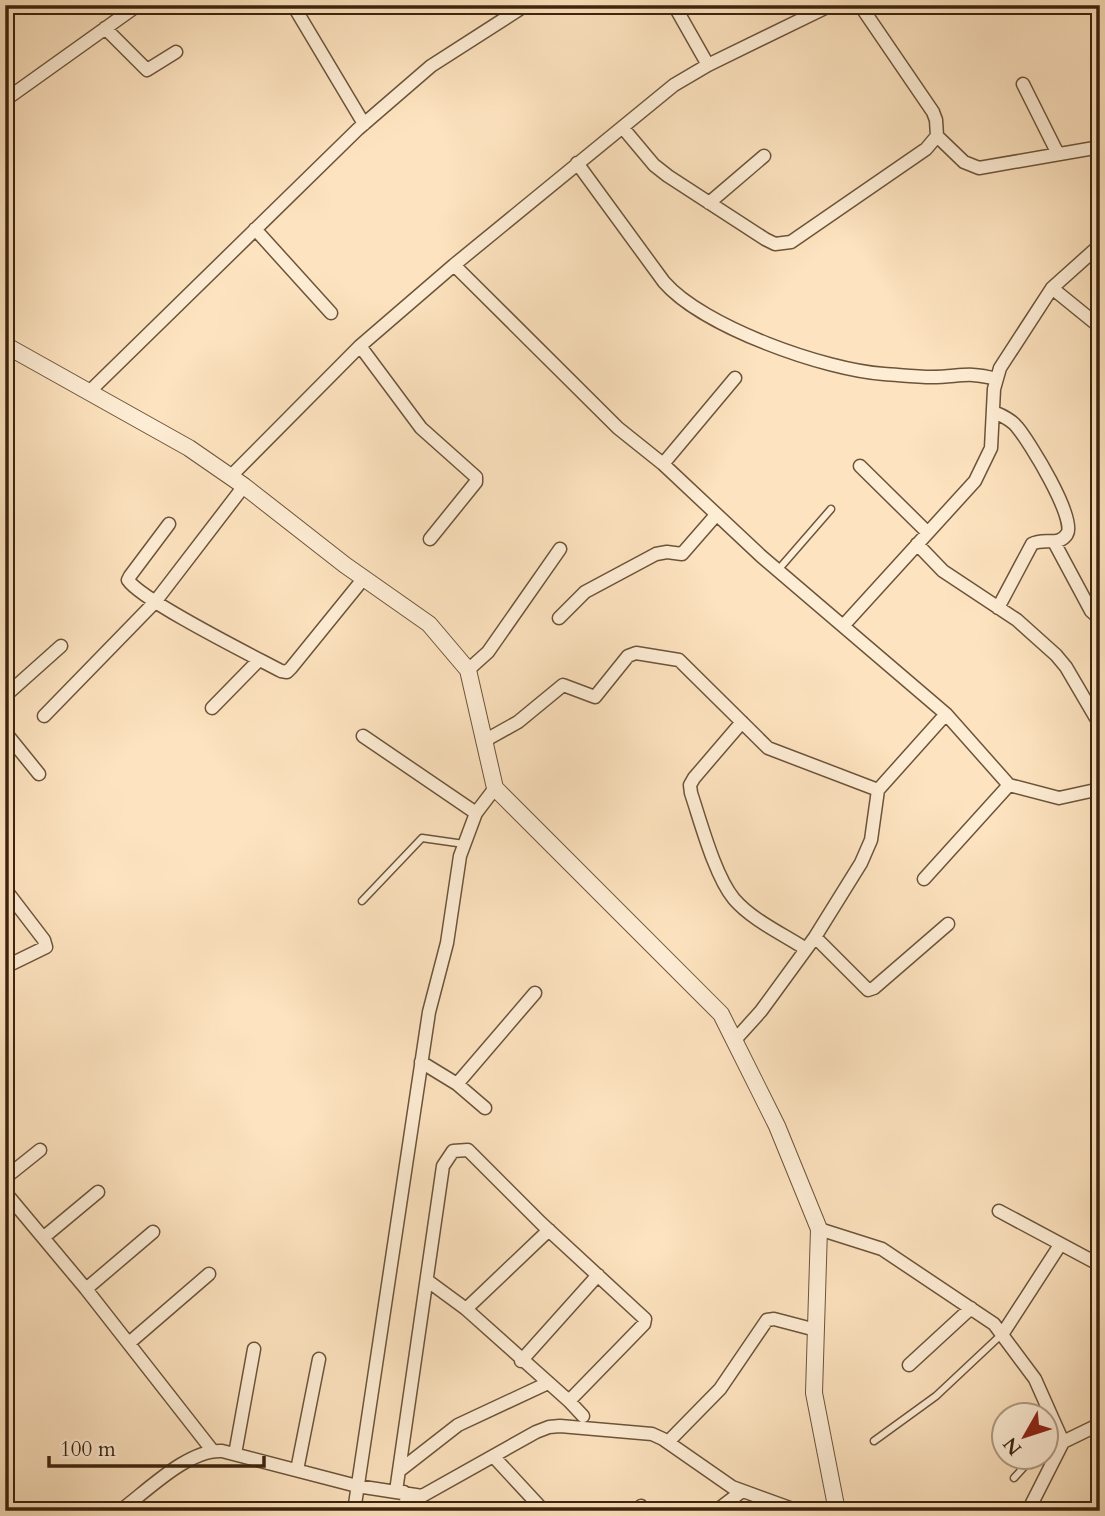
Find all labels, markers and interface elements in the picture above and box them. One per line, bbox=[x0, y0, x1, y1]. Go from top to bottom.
north arrow bbox=[990, 1400, 1060, 1470]
scale bar bbox=[49, 1425, 264, 1469]
text: N bbox=[997, 1431, 1028, 1461]
text: 100 m bbox=[60, 1435, 116, 1464]

